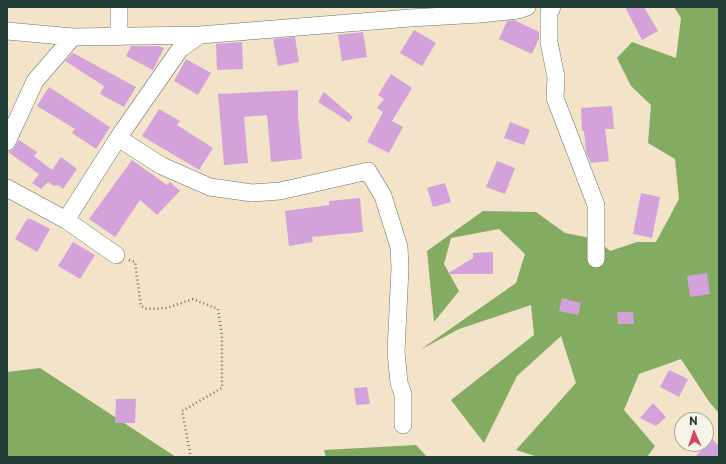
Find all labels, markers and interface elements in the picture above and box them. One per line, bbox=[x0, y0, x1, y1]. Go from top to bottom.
north arrow bbox=[674, 412, 714, 452]
text: N bbox=[689, 412, 698, 429]

